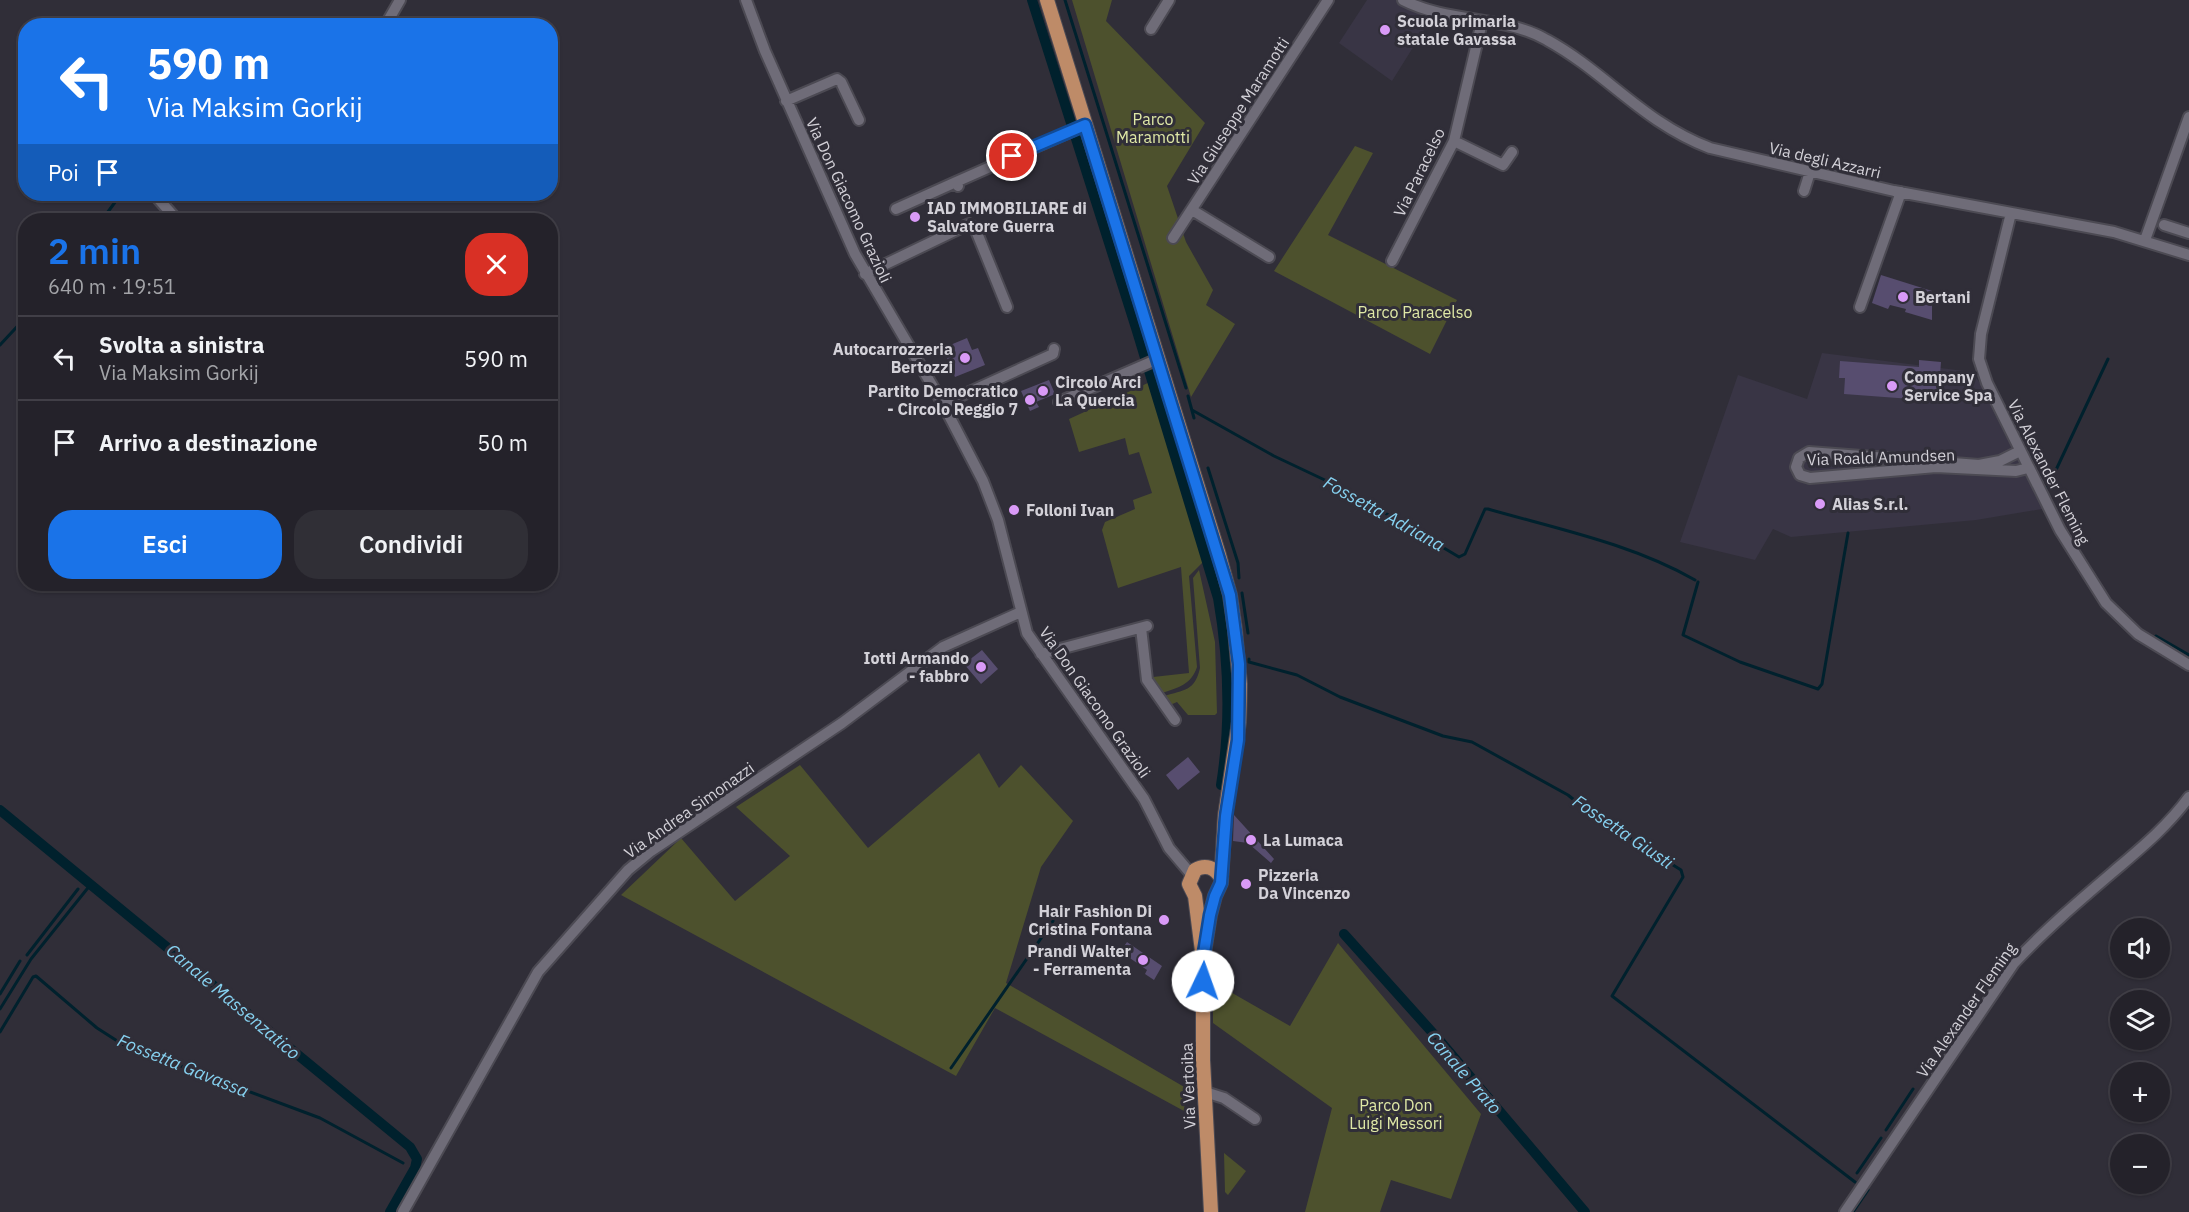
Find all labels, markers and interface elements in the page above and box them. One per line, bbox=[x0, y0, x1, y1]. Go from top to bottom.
place label: Scuola primaria statale Gavassa bbox=[1397, 11, 1516, 49]
marker: Scuola primaria statale Gavassa bbox=[1378, 23, 1392, 37]
street label: Via Giuseppe Maramotti bbox=[1183, 33, 1293, 189]
text: 590 m bbox=[147, 36, 270, 91]
icon: left bbox=[48, 42, 126, 120]
text: Via Maksim Gorkij bbox=[147, 89, 363, 124]
park label: Parco Maramotti bbox=[1116, 109, 1190, 147]
street label: Via Don Giacomo Grazioli bbox=[802, 114, 896, 286]
street label: Via Paracelso bbox=[1389, 124, 1449, 220]
pin bbox=[986, 130, 1037, 181]
street label: Via degli Azzarri bbox=[1767, 137, 1883, 183]
icon: arrive bbox=[995, 139, 1028, 172]
icon: arrive bbox=[91, 156, 124, 189]
text: Poi bbox=[48, 158, 79, 187]
place label: IAD IMMOBILIARE di Salvatore Guerra bbox=[927, 198, 1087, 236]
marker: IAD IMMOBILIARE di Salvatore Guerra bbox=[908, 210, 922, 224]
text: 2 min bbox=[48, 227, 141, 274]
button: close bbox=[465, 233, 528, 296]
text: 640 m · 19:51 bbox=[48, 273, 176, 300]
place label: Bertani bbox=[1915, 287, 1971, 307]
marker: Bertani bbox=[1896, 290, 1910, 304]
park label: Parco Paracelso bbox=[1358, 302, 1472, 322]
text: Svolta a sinistra bbox=[99, 330, 264, 359]
place label: Autocarrozzeria Bertozzi bbox=[833, 339, 953, 377]
icon: left bbox=[48, 342, 81, 375]
text: 590 m bbox=[464, 344, 528, 373]
marker: Autocarrozzeria Bertozzi bbox=[958, 351, 972, 365]
text: Via Maksim Gorkij bbox=[99, 359, 259, 386]
place label: Company Service Spa bbox=[1904, 367, 1993, 405]
place label: Circolo Arci La Quercia bbox=[1055, 372, 1141, 410]
marker: Company Service Spa bbox=[1885, 379, 1899, 393]
place label: Partito Democratico - Circolo Reggio 7 bbox=[868, 381, 1018, 419]
marker: Circolo Arci La Quercia bbox=[1036, 384, 1050, 398]
marker: Partito Democratico - Circolo Reggio 7 bbox=[1023, 393, 1037, 407]
street label: Via Alexander Fleming bbox=[2004, 396, 2095, 548]
icon: arrive bbox=[48, 426, 81, 459]
text: Arrivo a destinazione bbox=[99, 428, 318, 457]
text: 50 m bbox=[477, 428, 528, 457]
street label: Via Roald Amundsen bbox=[1807, 444, 1955, 470]
water label: Fossetta Adriana bbox=[1320, 471, 1449, 556]
place label: Alias S.r.l. bbox=[1832, 494, 1908, 514]
marker: Alias S.r.l. bbox=[1813, 497, 1827, 511]
place label: Folloni Ivan bbox=[1026, 500, 1114, 520]
marker: Folloni Ivan bbox=[1007, 503, 1021, 517]
button: Esci bbox=[48, 510, 282, 579]
button: Condividi bbox=[294, 510, 528, 579]
street label: Via Don Giacomo Grazioli bbox=[1035, 622, 1155, 782]
place label: Iotti Armando - fabbro bbox=[864, 648, 969, 686]
marker: Iotti Armando - fabbro bbox=[974, 660, 988, 674]
street label: Via Andrea Simonazzi bbox=[620, 758, 758, 862]
water label: Fossetta Giusti bbox=[1568, 789, 1678, 874]
place label: La Lumaca bbox=[1263, 830, 1343, 850]
marker: La Lumaca bbox=[1244, 833, 1258, 847]
place label: Pizzeria Da Vincenzo bbox=[1258, 865, 1350, 903]
marker: Pizzeria Da Vincenzo bbox=[1239, 877, 1253, 891]
place label: Hair Fashion Di Cristina Fontana bbox=[1028, 901, 1152, 939]
marker: Hair Fashion Di Cristina Fontana bbox=[1157, 913, 1171, 927]
map controls bbox=[2110, 918, 2170, 1194]
button: sound bbox=[2110, 918, 2170, 978]
street label: Via Alexander Fleming bbox=[1912, 938, 2020, 1081]
water label: Canale Massenzatico bbox=[161, 939, 305, 1065]
place label: Prandi Walter - Ferramenta bbox=[1027, 941, 1132, 979]
position arrow bbox=[1171, 949, 1235, 1013]
marker: Prandi Walter - Ferramenta bbox=[1136, 953, 1150, 967]
button: layers bbox=[2110, 990, 2170, 1050]
water label: Canale Prato bbox=[1422, 1026, 1507, 1119]
water label: Fossetta Gavassa bbox=[114, 1029, 252, 1102]
street label: Via Vertoiba bbox=[1176, 1042, 1200, 1130]
button: + bbox=[2110, 1062, 2170, 1122]
park label: Parco Don Luigi Messori bbox=[1349, 1095, 1443, 1133]
button: − bbox=[2110, 1134, 2170, 1194]

